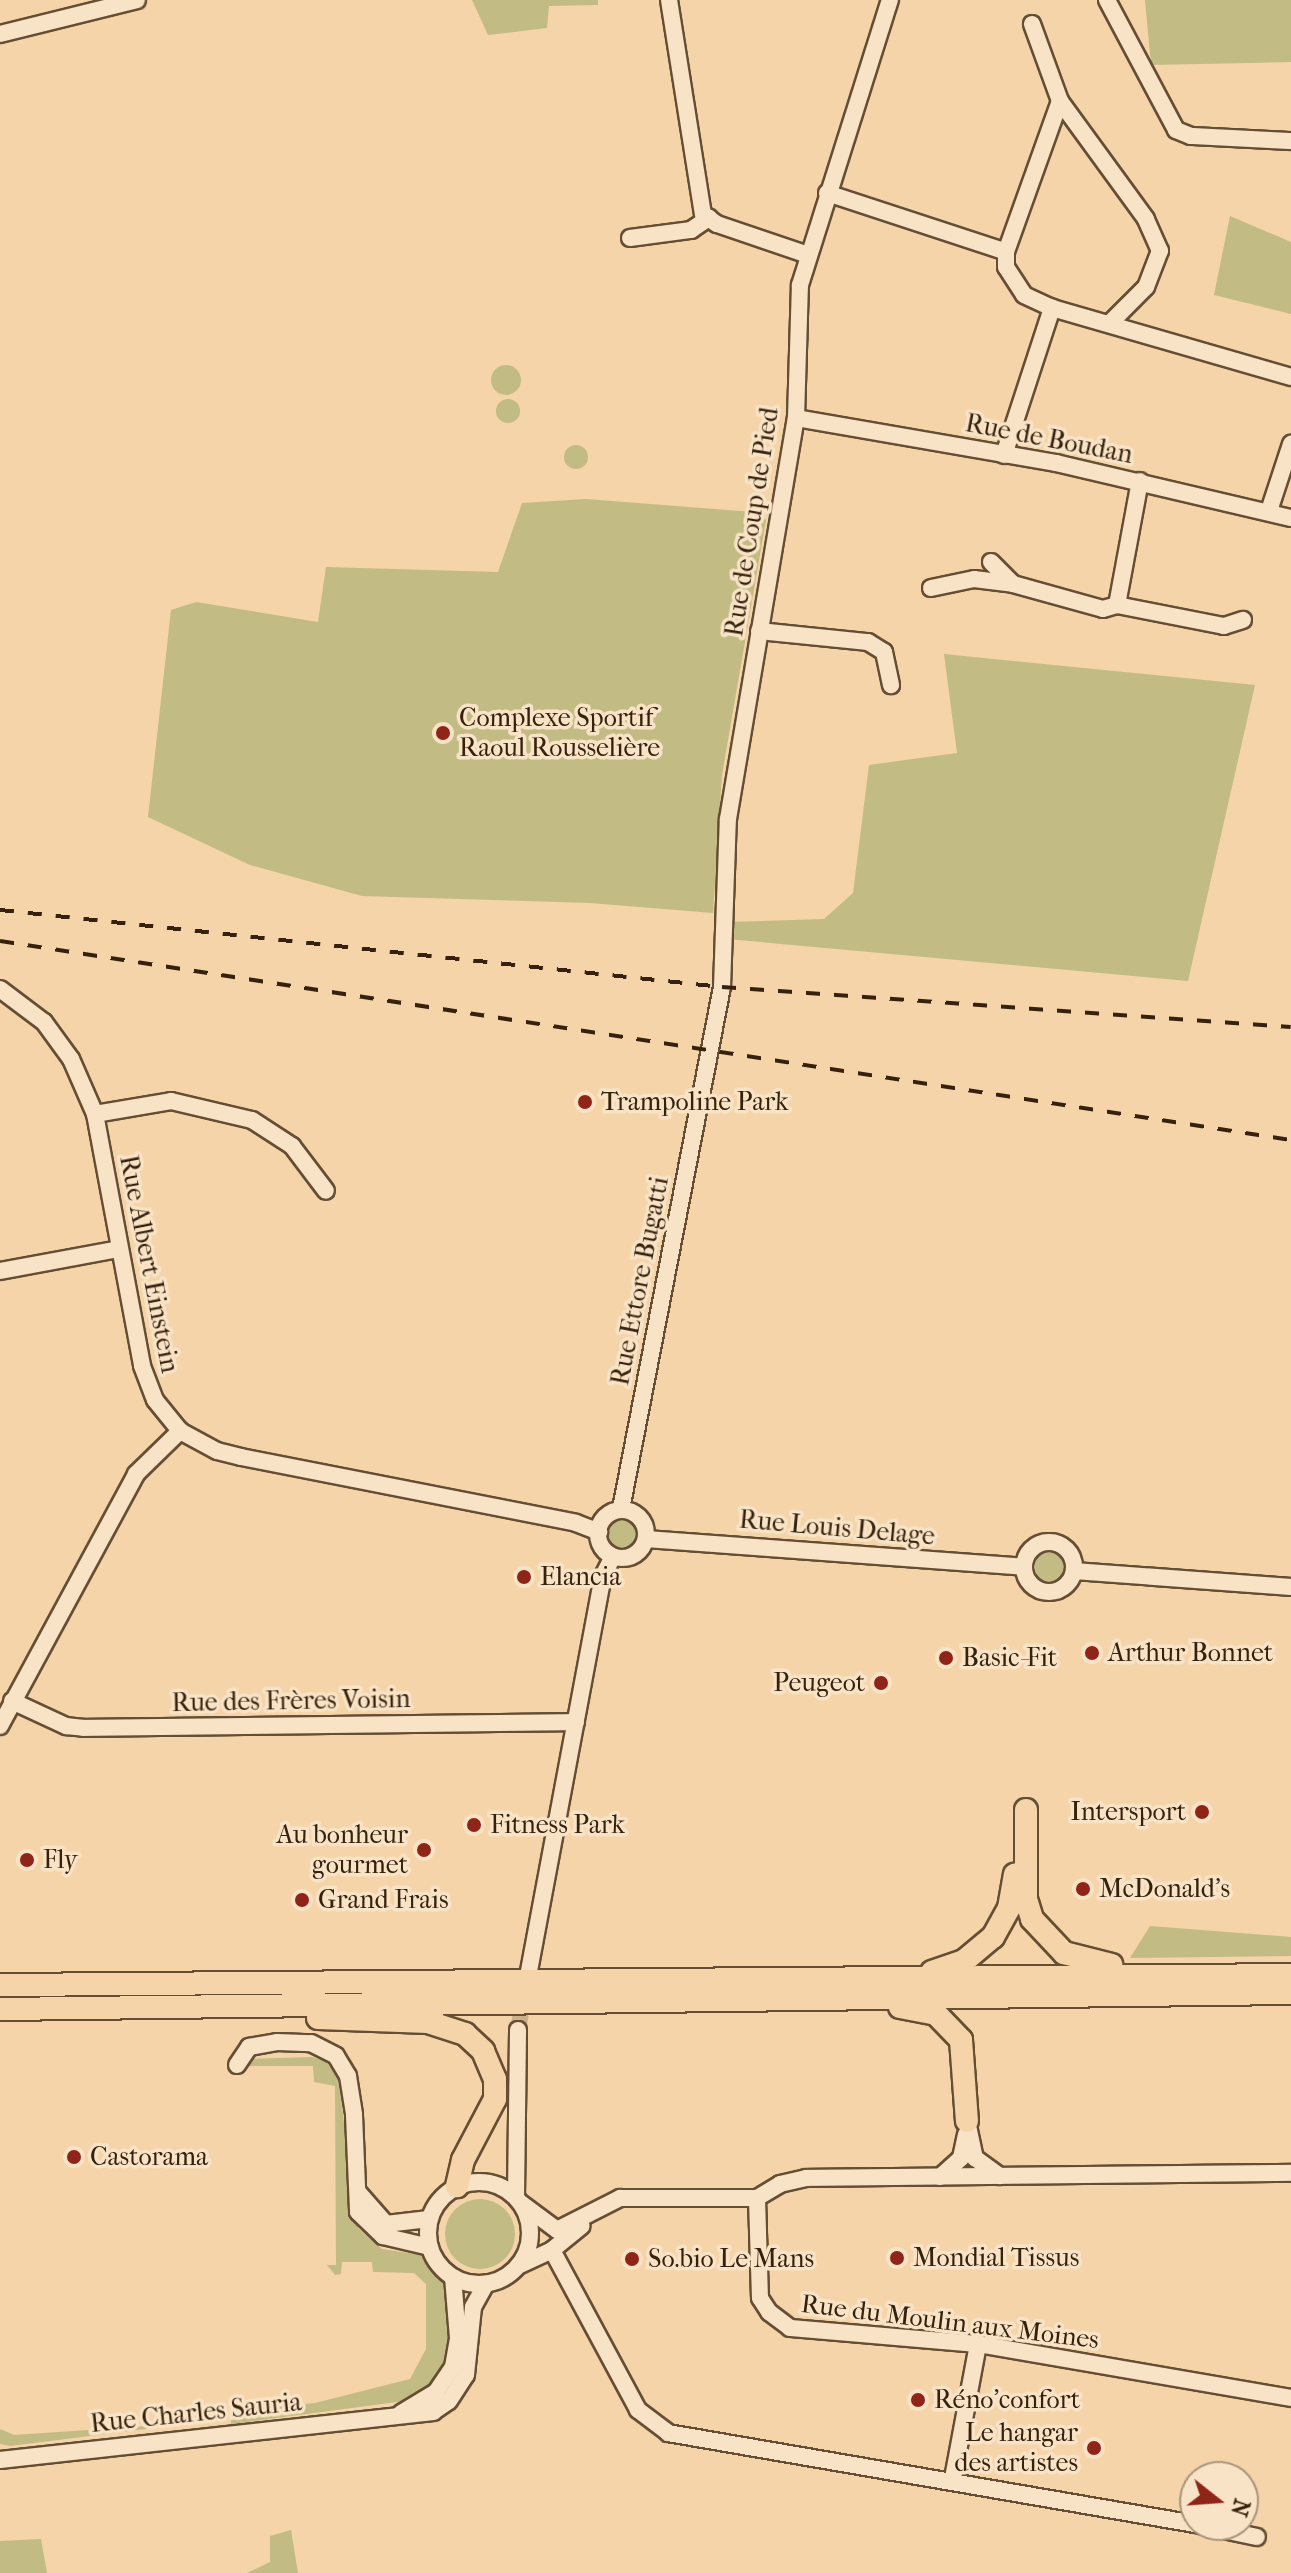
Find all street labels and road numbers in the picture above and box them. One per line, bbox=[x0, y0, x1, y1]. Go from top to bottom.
street label: Rue de Coup de Pied bbox=[718, 405, 786, 639]
street label: Rue de Boudan bbox=[963, 407, 1135, 471]
street label: Rue Albert Einstein bbox=[113, 1153, 185, 1375]
street label: Rue Ettore Bugatti bbox=[604, 1174, 676, 1388]
street label: Rue Louis Delage bbox=[738, 1504, 936, 1552]
street label: Rue des Frères Voisin bbox=[171, 1683, 411, 1719]
street label: Rue du Moulin aux Moines bbox=[799, 2288, 1101, 2356]
street label: Rue Charles Sauria bbox=[89, 2386, 303, 2440]

